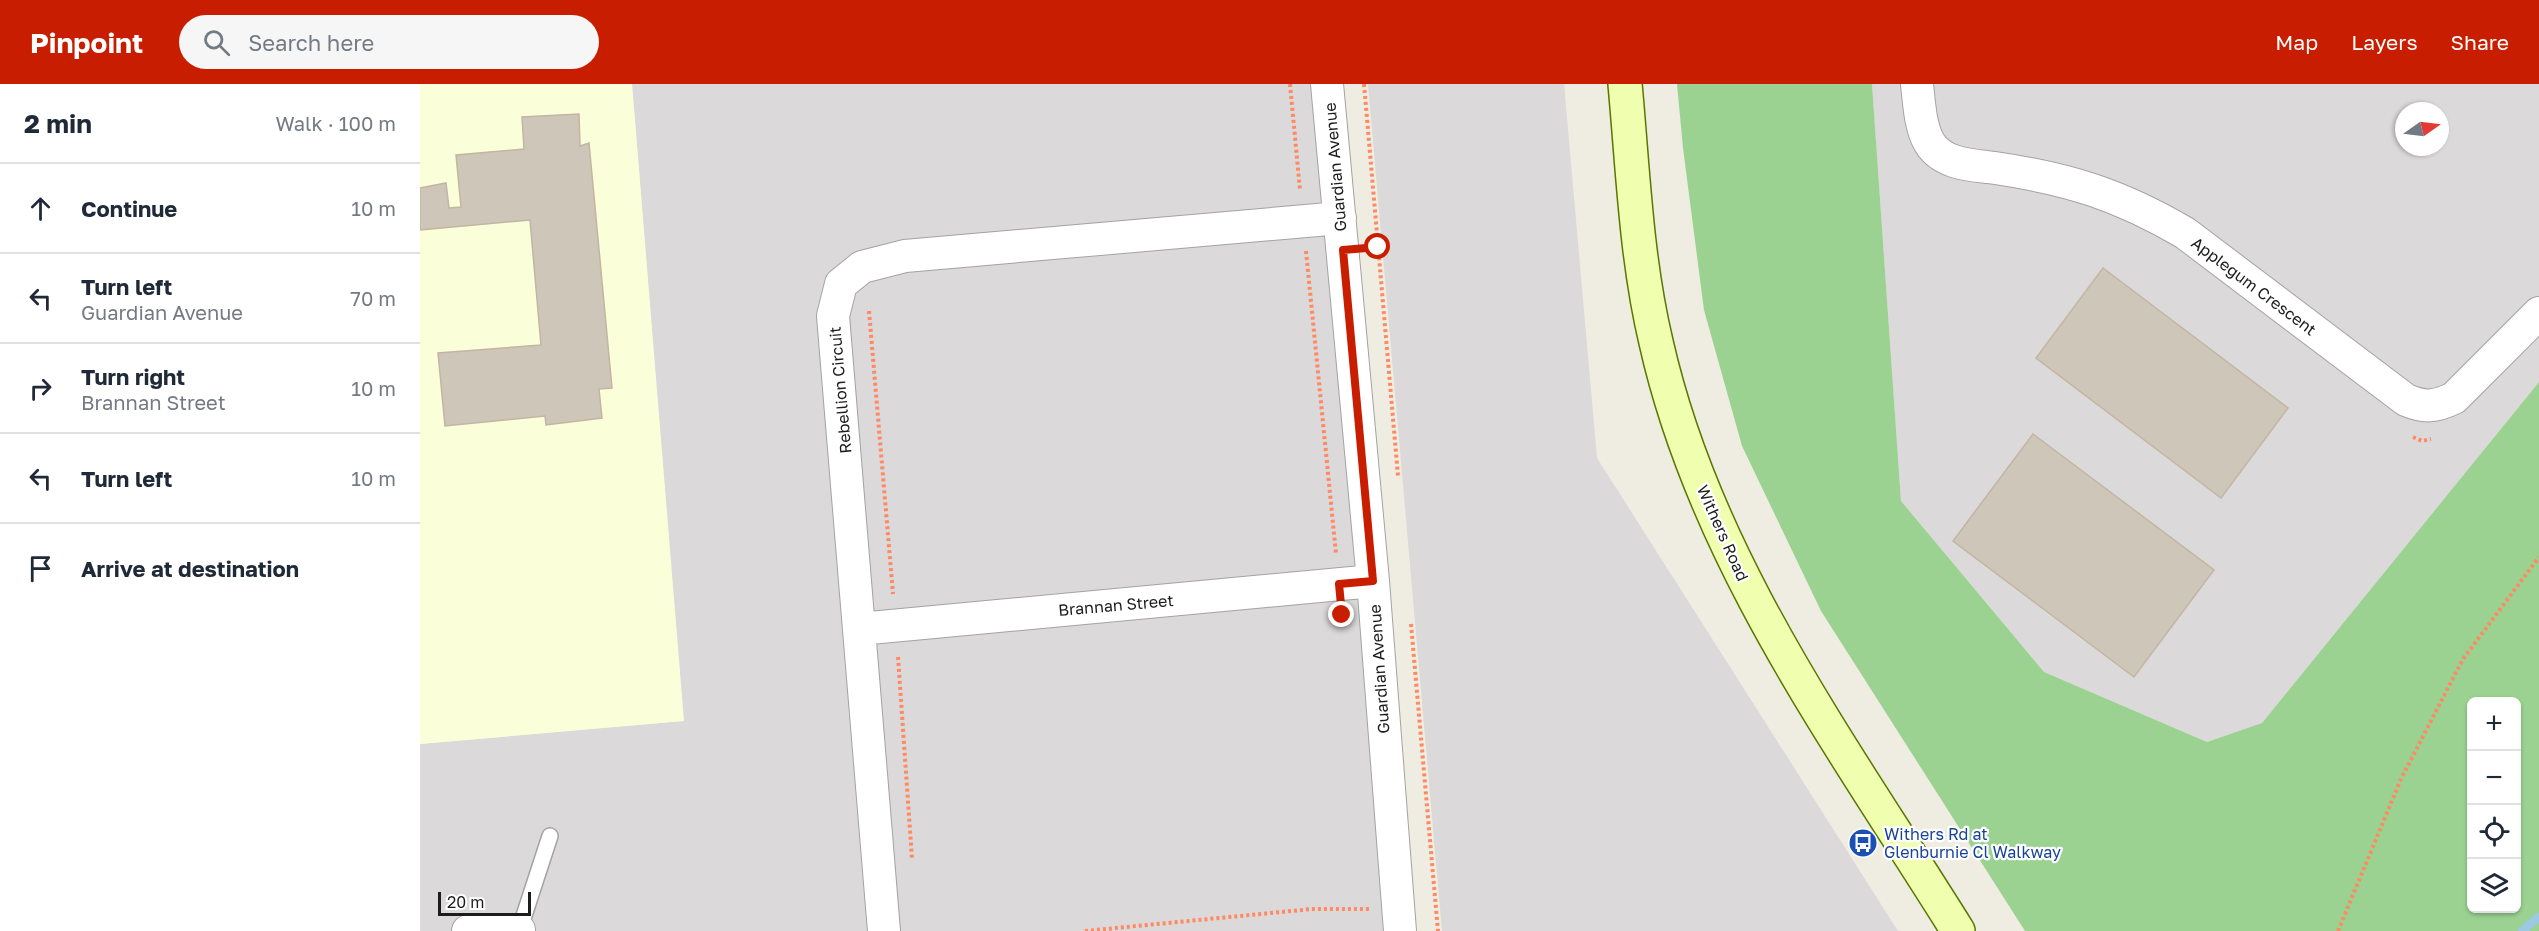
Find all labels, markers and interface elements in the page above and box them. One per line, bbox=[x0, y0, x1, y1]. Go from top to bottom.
search box bbox=[179, 15, 599, 69]
text: Pinpoint bbox=[30, 26, 143, 59]
icon: search bbox=[200, 26, 233, 59]
text: Search here bbox=[248, 29, 374, 56]
text: Map bbox=[2275, 29, 2318, 55]
text: Layers bbox=[2351, 29, 2418, 55]
text: Share bbox=[2451, 29, 2509, 55]
street label: Guardian Avenue bbox=[1319, 102, 1351, 232]
north arrow bbox=[2395, 102, 2449, 156]
text: 2 min bbox=[24, 108, 92, 139]
text: Walk · 100 m bbox=[275, 111, 396, 135]
icon: ahead bbox=[24, 192, 57, 225]
text: Continue bbox=[81, 195, 177, 222]
text: 10 m bbox=[351, 196, 396, 220]
route start bbox=[1364, 233, 1390, 259]
street label: Applegum Crescent bbox=[2188, 233, 2320, 339]
text: Turn left bbox=[81, 273, 172, 300]
icon: left bbox=[24, 282, 57, 315]
text: 70 m bbox=[350, 286, 396, 310]
text: Guardian Avenue bbox=[81, 300, 243, 324]
street label: Rebellion Circuit bbox=[824, 326, 856, 454]
text: Turn right bbox=[81, 363, 185, 390]
icon: right bbox=[24, 372, 57, 405]
text: 10 m bbox=[351, 376, 396, 400]
text: Brannan Street bbox=[81, 390, 226, 414]
icon: left bbox=[24, 462, 57, 495]
text: Turn left bbox=[81, 465, 172, 492]
text: 10 m bbox=[351, 466, 396, 490]
street label: Withers Road bbox=[1693, 482, 1753, 584]
icon: arrive bbox=[24, 552, 57, 585]
text: Arrive at destination bbox=[81, 555, 299, 582]
street label: Brannan Street bbox=[1057, 590, 1175, 620]
route end bbox=[1328, 601, 1354, 627]
street label: Guardian Avenue bbox=[1365, 604, 1393, 734]
map controls bbox=[2467, 697, 2521, 913]
button: + bbox=[2467, 697, 2521, 751]
button: − bbox=[2467, 751, 2521, 805]
button: locate bbox=[2467, 805, 2521, 859]
place label: Withers Rd at Glenburnie Cl Walkway bbox=[1884, 824, 2061, 862]
bus stop icon: Withers Rd at Glenburnie Cl Walkway bbox=[1847, 827, 1879, 859]
button: layers bbox=[2467, 859, 2521, 913]
scale bar bbox=[438, 889, 531, 916]
text: 20 m bbox=[447, 892, 484, 912]

